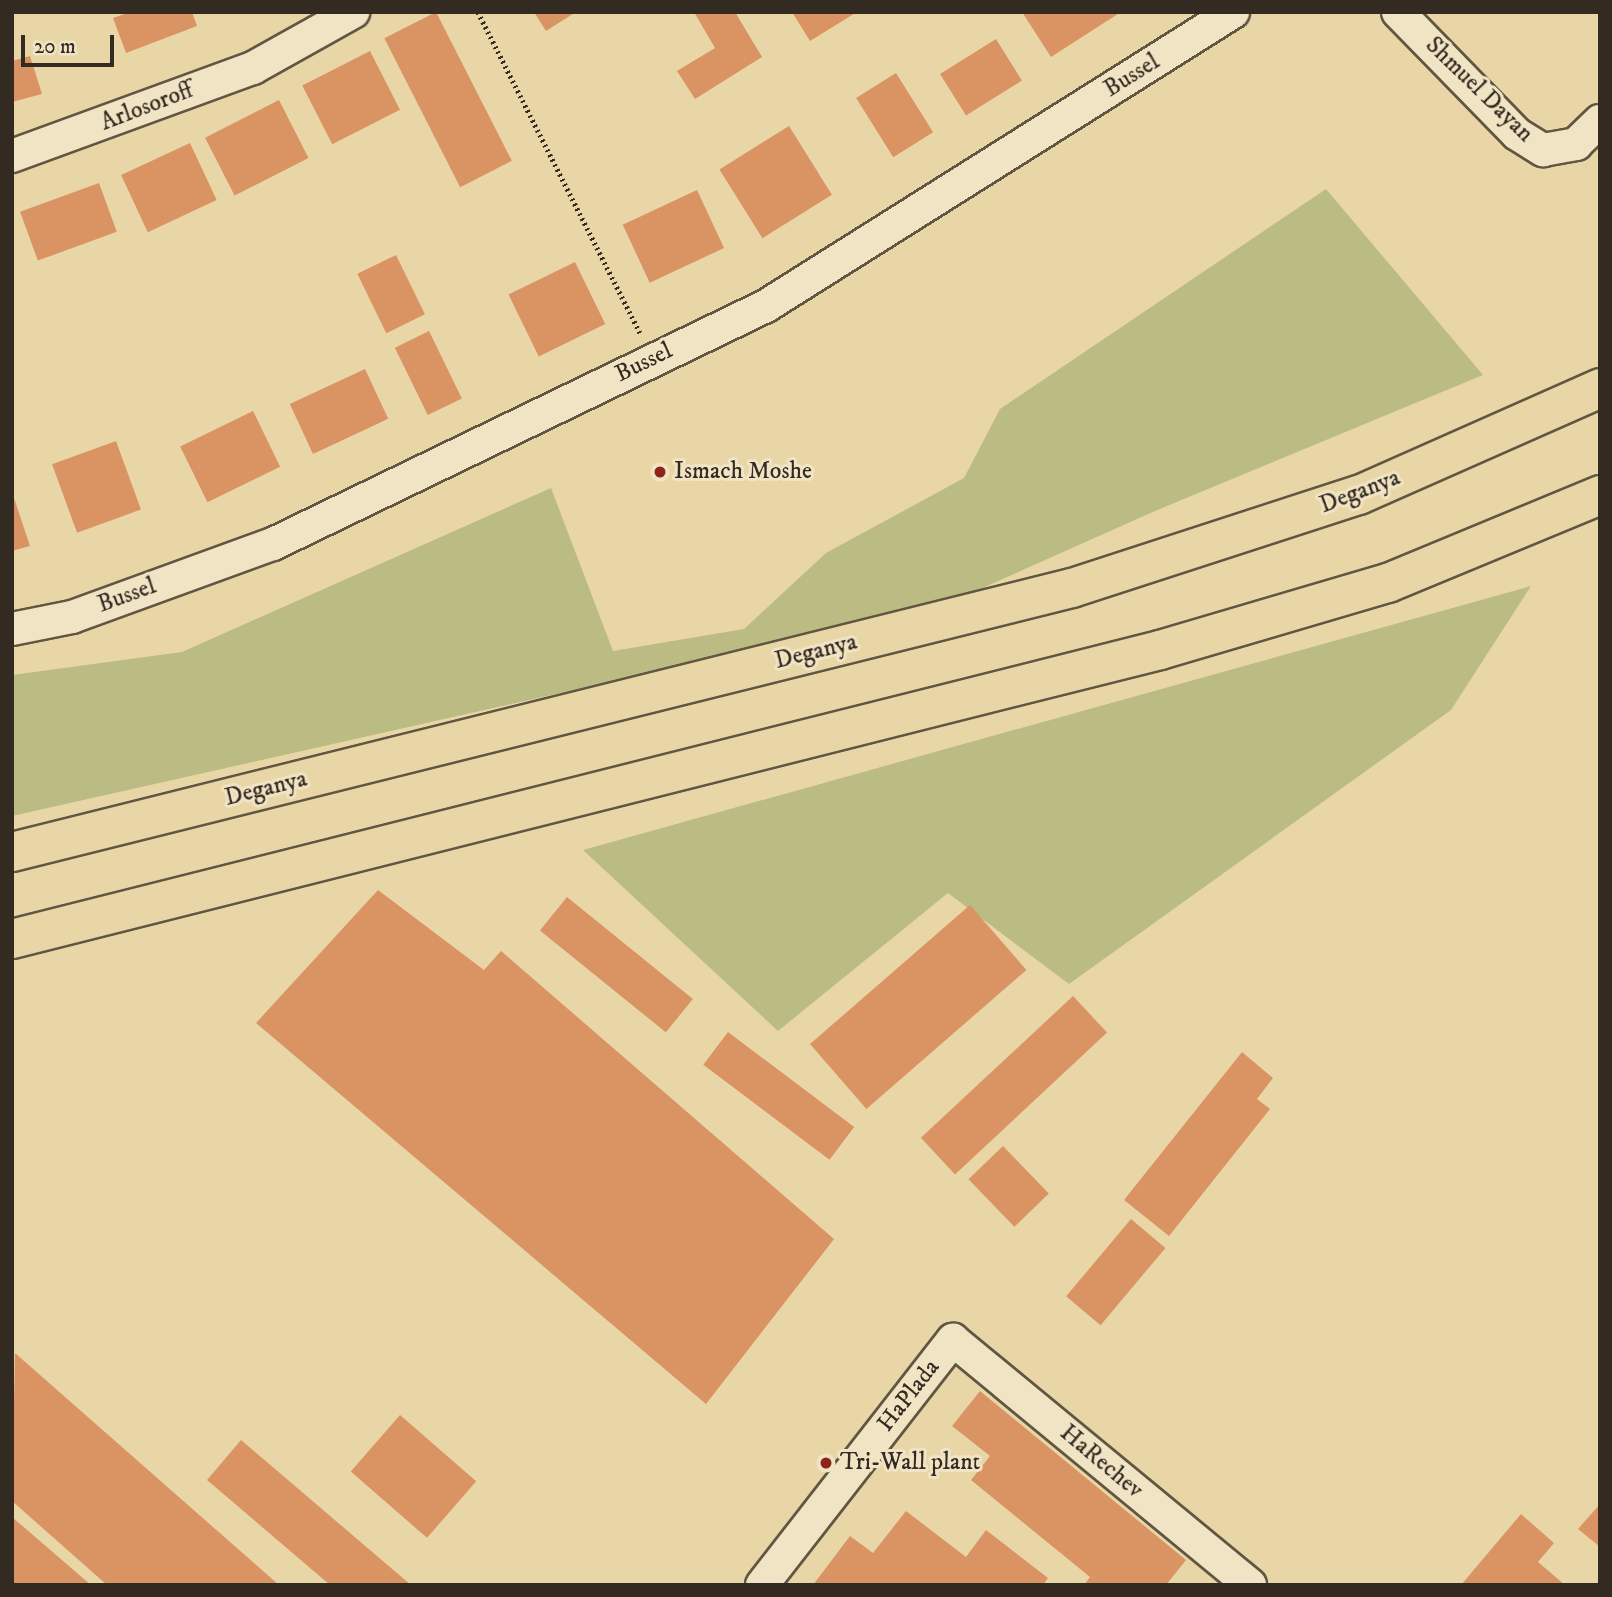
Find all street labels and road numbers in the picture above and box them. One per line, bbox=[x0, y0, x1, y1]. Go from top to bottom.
street label: Shmuel Dayan bbox=[1419, 31, 1539, 149]
street label: Bussel bbox=[1099, 48, 1165, 104]
street label: Arlosoroff bbox=[97, 76, 197, 138]
street label: Bussel bbox=[611, 337, 677, 389]
street label: Deganya bbox=[1316, 464, 1404, 520]
street label: Bussel bbox=[94, 572, 160, 620]
street label: Deganya bbox=[772, 628, 860, 676]
street label: Deganya bbox=[222, 765, 310, 813]
street label: HaPlada bbox=[872, 1354, 946, 1438]
street label: HaRechev bbox=[1054, 1419, 1148, 1505]

